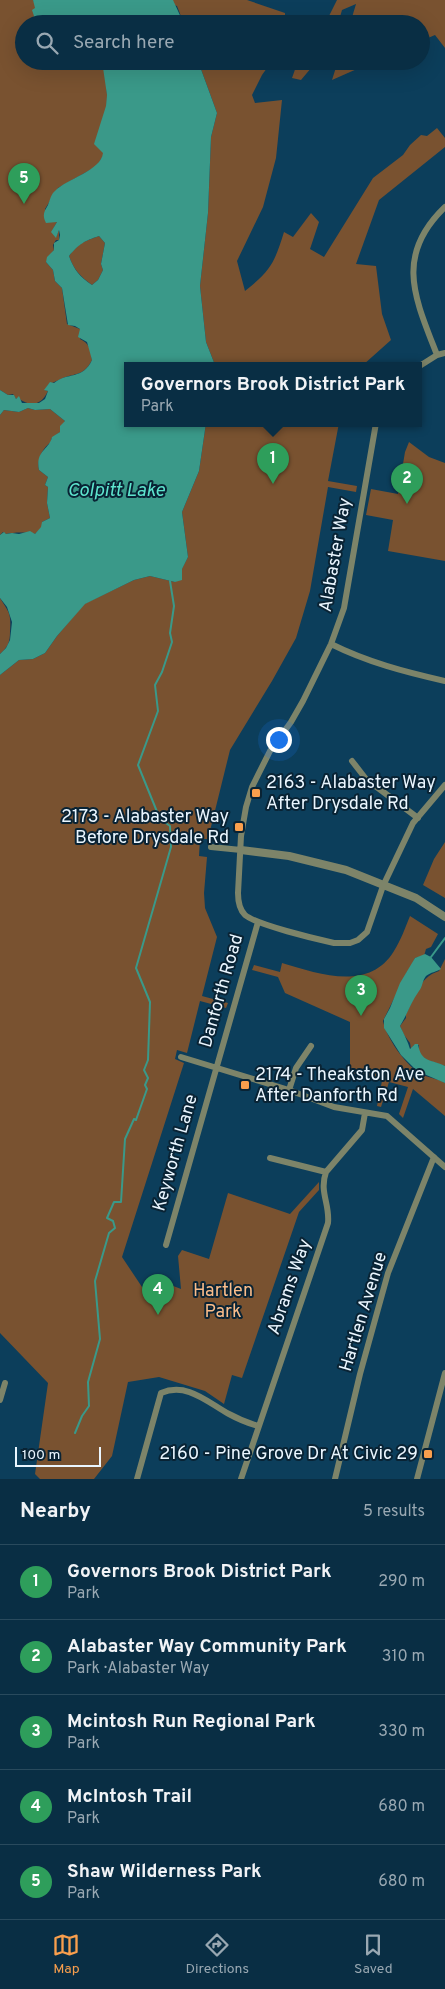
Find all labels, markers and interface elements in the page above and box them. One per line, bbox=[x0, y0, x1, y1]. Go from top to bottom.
search box bbox=[15, 15, 430, 70]
icon: search bbox=[33, 29, 61, 57]
text: Search here bbox=[73, 31, 175, 55]
pin: 5 bbox=[8, 163, 40, 204]
popup bbox=[124, 362, 422, 427]
text: Governors Brook District Park bbox=[141, 373, 405, 397]
text: Park bbox=[141, 397, 174, 417]
pin: 1 bbox=[257, 443, 289, 484]
pin: 2 bbox=[391, 463, 423, 504]
water label: Colpitt Lake bbox=[67, 479, 165, 503]
street label: Alabaster Way bbox=[315, 496, 357, 614]
your location bbox=[266, 727, 292, 753]
place label: 2163 - Alabaster Way After Drysdale Rd bbox=[266, 772, 436, 816]
marker: 2163 - Alabaster Way After Drysdale Rd bbox=[250, 787, 262, 799]
place label: 2173 - Alabaster Way Before Drysdale Rd bbox=[61, 806, 229, 850]
marker: 2173 - Alabaster Way Before Drysdale Rd bbox=[233, 821, 245, 833]
street label: Danforth Road bbox=[195, 932, 249, 1050]
pin: 3 bbox=[345, 975, 377, 1016]
place label: 2174 - Theakston Ave After Danforth Rd bbox=[255, 1064, 424, 1108]
marker: 2174 - Theakston Ave After Danforth Rd bbox=[239, 1079, 251, 1091]
street label: Keyworth Lane bbox=[148, 1092, 204, 1214]
street label: Abrams Way bbox=[263, 1236, 317, 1338]
street label: Hartlen Avenue bbox=[335, 1249, 393, 1375]
pin: 4 bbox=[142, 1274, 174, 1315]
park label: Hartlen Park bbox=[193, 1280, 253, 1324]
place label: 2160 - Pine Grove Dr At Civic 29 bbox=[159, 1443, 418, 1466]
scale bar bbox=[15, 1444, 101, 1467]
text: 100 m bbox=[22, 1447, 60, 1464]
marker: 2160 - Pine Grove Dr At Civic 29 bbox=[422, 1448, 434, 1460]
text: Nearby bbox=[20, 1498, 91, 1525]
text: 5 results bbox=[363, 1502, 425, 1522]
text: Governors Brook District Park bbox=[67, 1560, 332, 1584]
text: 1 bbox=[33, 1572, 39, 1592]
text: 290 m bbox=[378, 1572, 425, 1592]
text: Park bbox=[67, 1584, 100, 1604]
text: Alabaster Way Community Park bbox=[67, 1635, 347, 1659]
text: 2 bbox=[31, 1647, 41, 1667]
text: 310 m bbox=[382, 1647, 425, 1667]
text: Park · Alabaster Way bbox=[67, 1659, 210, 1679]
text: Mcintosh Run Regional Park bbox=[67, 1710, 316, 1734]
text: 3 bbox=[31, 1722, 41, 1742]
text: 330 m bbox=[378, 1722, 425, 1742]
text: Park bbox=[67, 1734, 100, 1754]
text: McIntosh Trail bbox=[67, 1785, 192, 1809]
text: 4 bbox=[31, 1797, 41, 1817]
text: 680 m bbox=[378, 1797, 425, 1817]
text: Park bbox=[67, 1809, 100, 1829]
text: Shaw Wilderness Park bbox=[67, 1860, 262, 1884]
text: 5 bbox=[31, 1872, 41, 1892]
text: 680 m bbox=[378, 1872, 425, 1892]
text: Park bbox=[67, 1884, 100, 1904]
tab: Map bbox=[52, 1931, 80, 1978]
tab: Directions bbox=[185, 1931, 249, 1978]
tab: Saved bbox=[354, 1931, 393, 1978]

